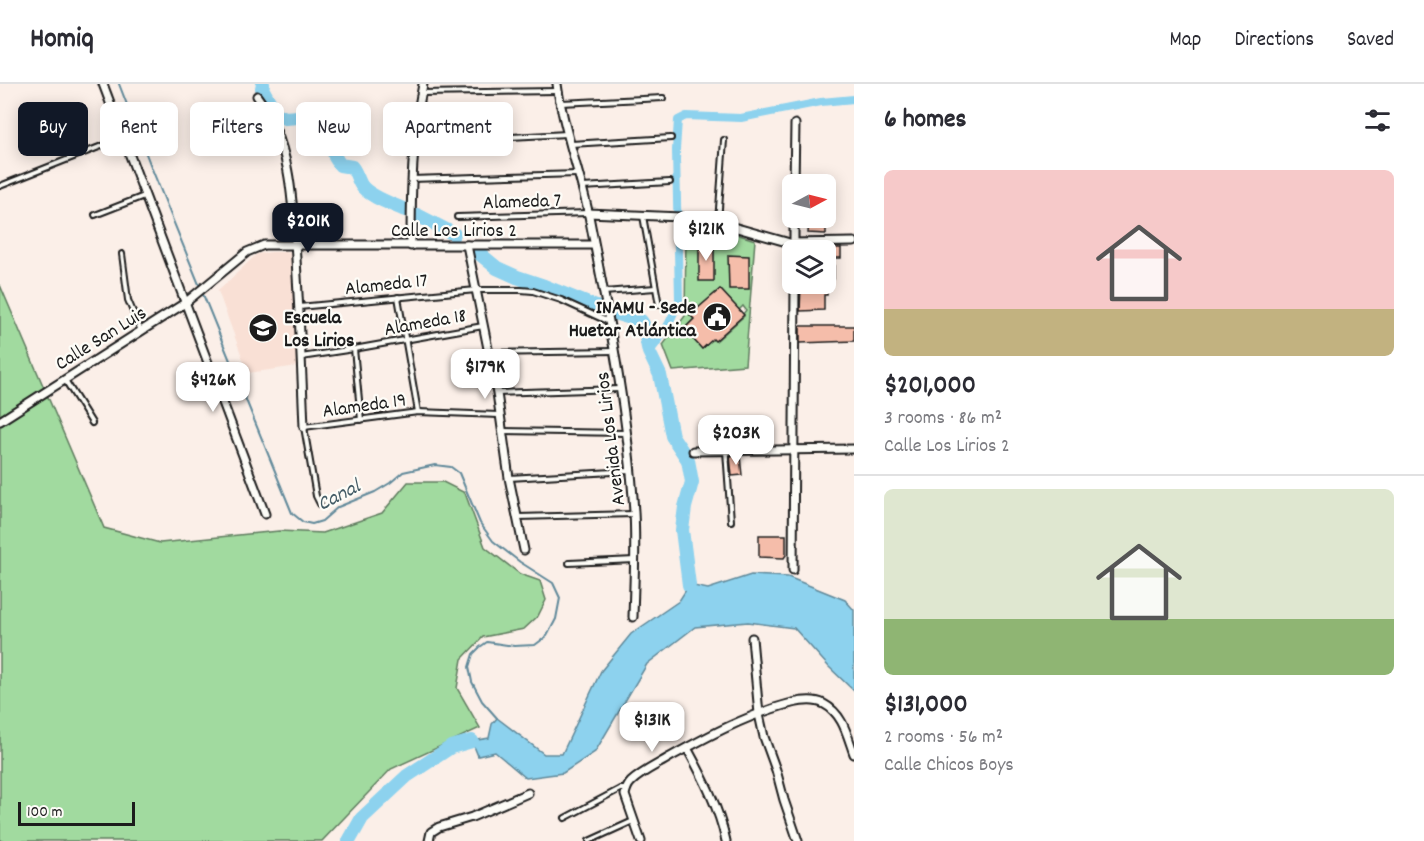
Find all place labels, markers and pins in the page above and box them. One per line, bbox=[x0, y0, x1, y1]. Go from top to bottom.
pin: $201K bbox=[266, 203, 350, 254]
pin: $121K bbox=[664, 211, 748, 262]
place label: INAMU - Sede Huetar Atlántica bbox=[569, 295, 697, 346]
public building icon: INAMU - Sede Huetar Atlántica bbox=[701, 301, 733, 333]
place label: Escuela Los Lirios bbox=[284, 305, 354, 356]
school or university icon: Escuela Los Lirios bbox=[247, 312, 279, 344]
pin: $179K bbox=[443, 349, 527, 400]
pin: $426K bbox=[171, 362, 255, 413]
pin: $203K bbox=[694, 415, 778, 466]
pin: $131K bbox=[610, 702, 694, 753]

